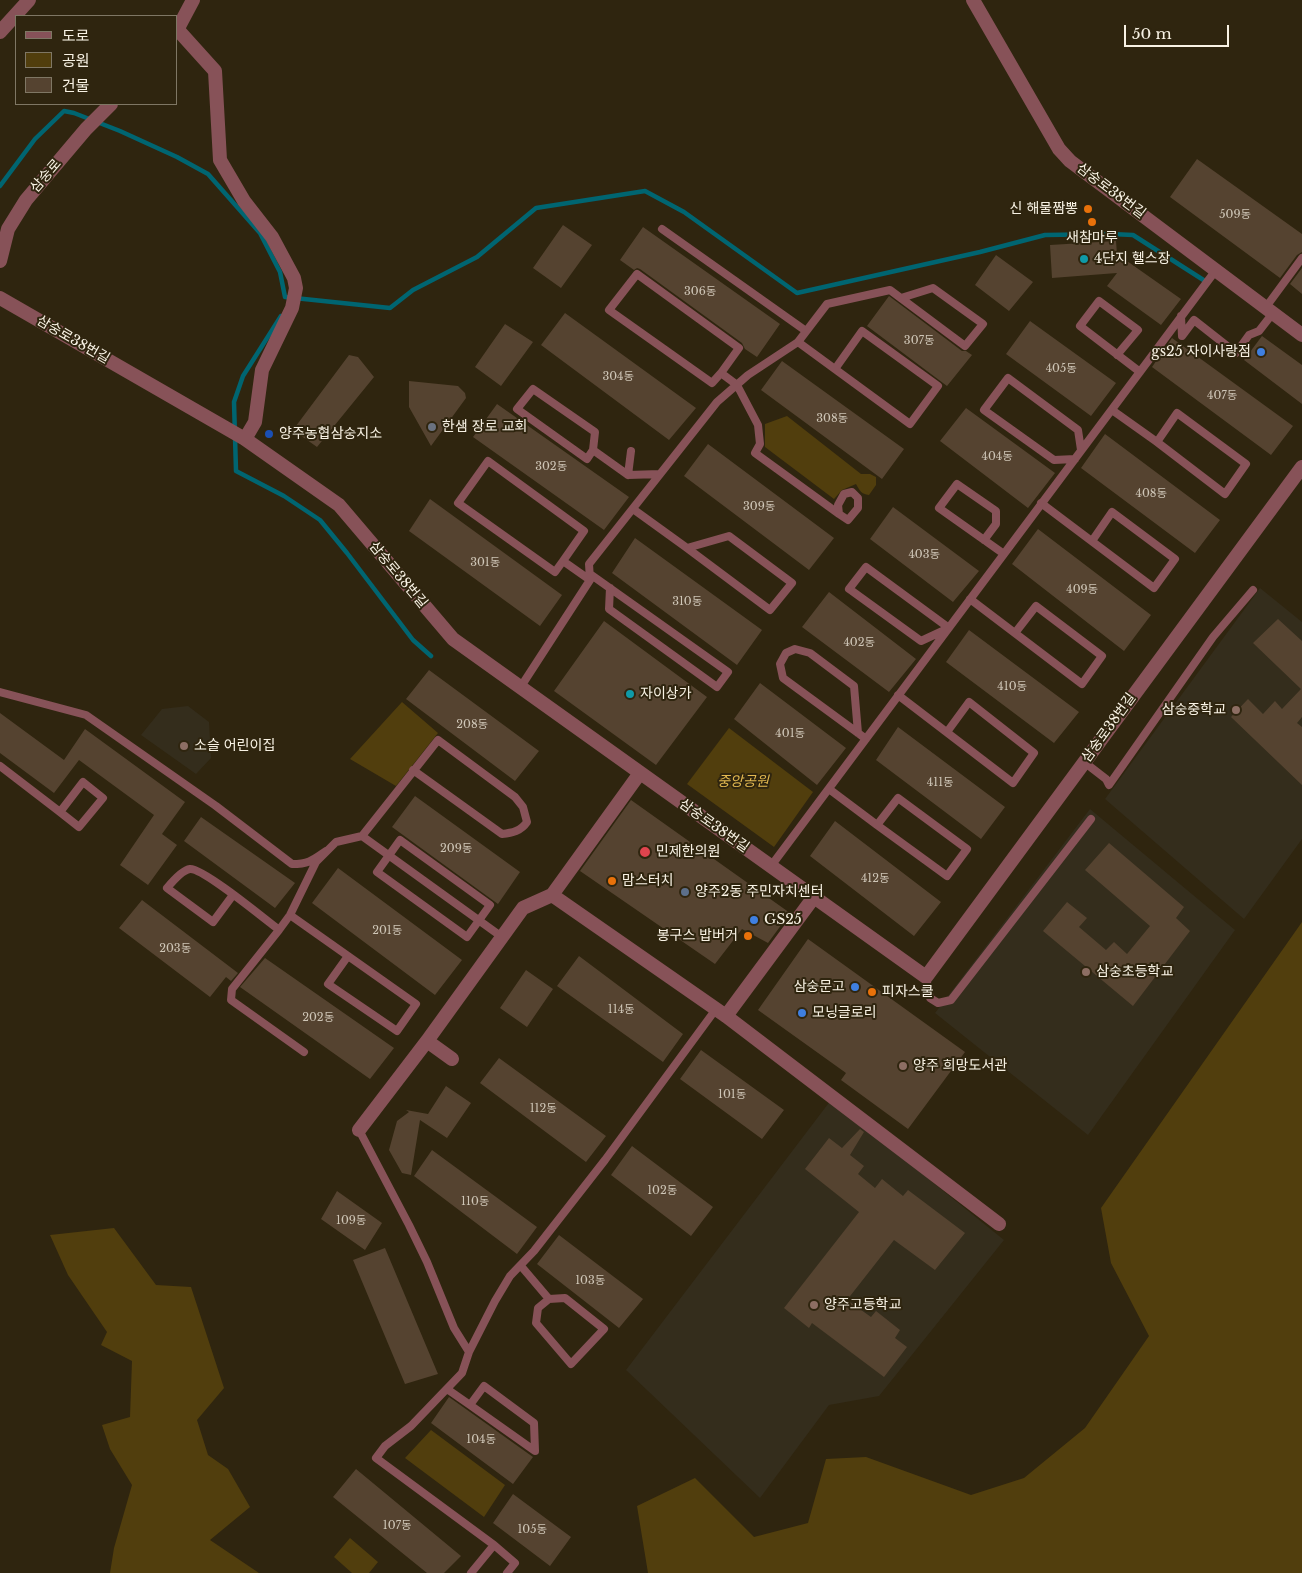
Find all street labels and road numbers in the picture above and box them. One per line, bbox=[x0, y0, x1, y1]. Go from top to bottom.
street label: 삼숭로 bbox=[27, 156, 65, 196]
street label: 삼숭로38번길 bbox=[1073, 160, 1149, 222]
street label: 삼숭로38번길 bbox=[34, 312, 112, 368]
street label: 삼숭로38번길 bbox=[365, 538, 431, 612]
street label: 삼숭로38번길 bbox=[1078, 690, 1140, 766]
street label: 삼숭로38번길 bbox=[676, 796, 752, 856]

